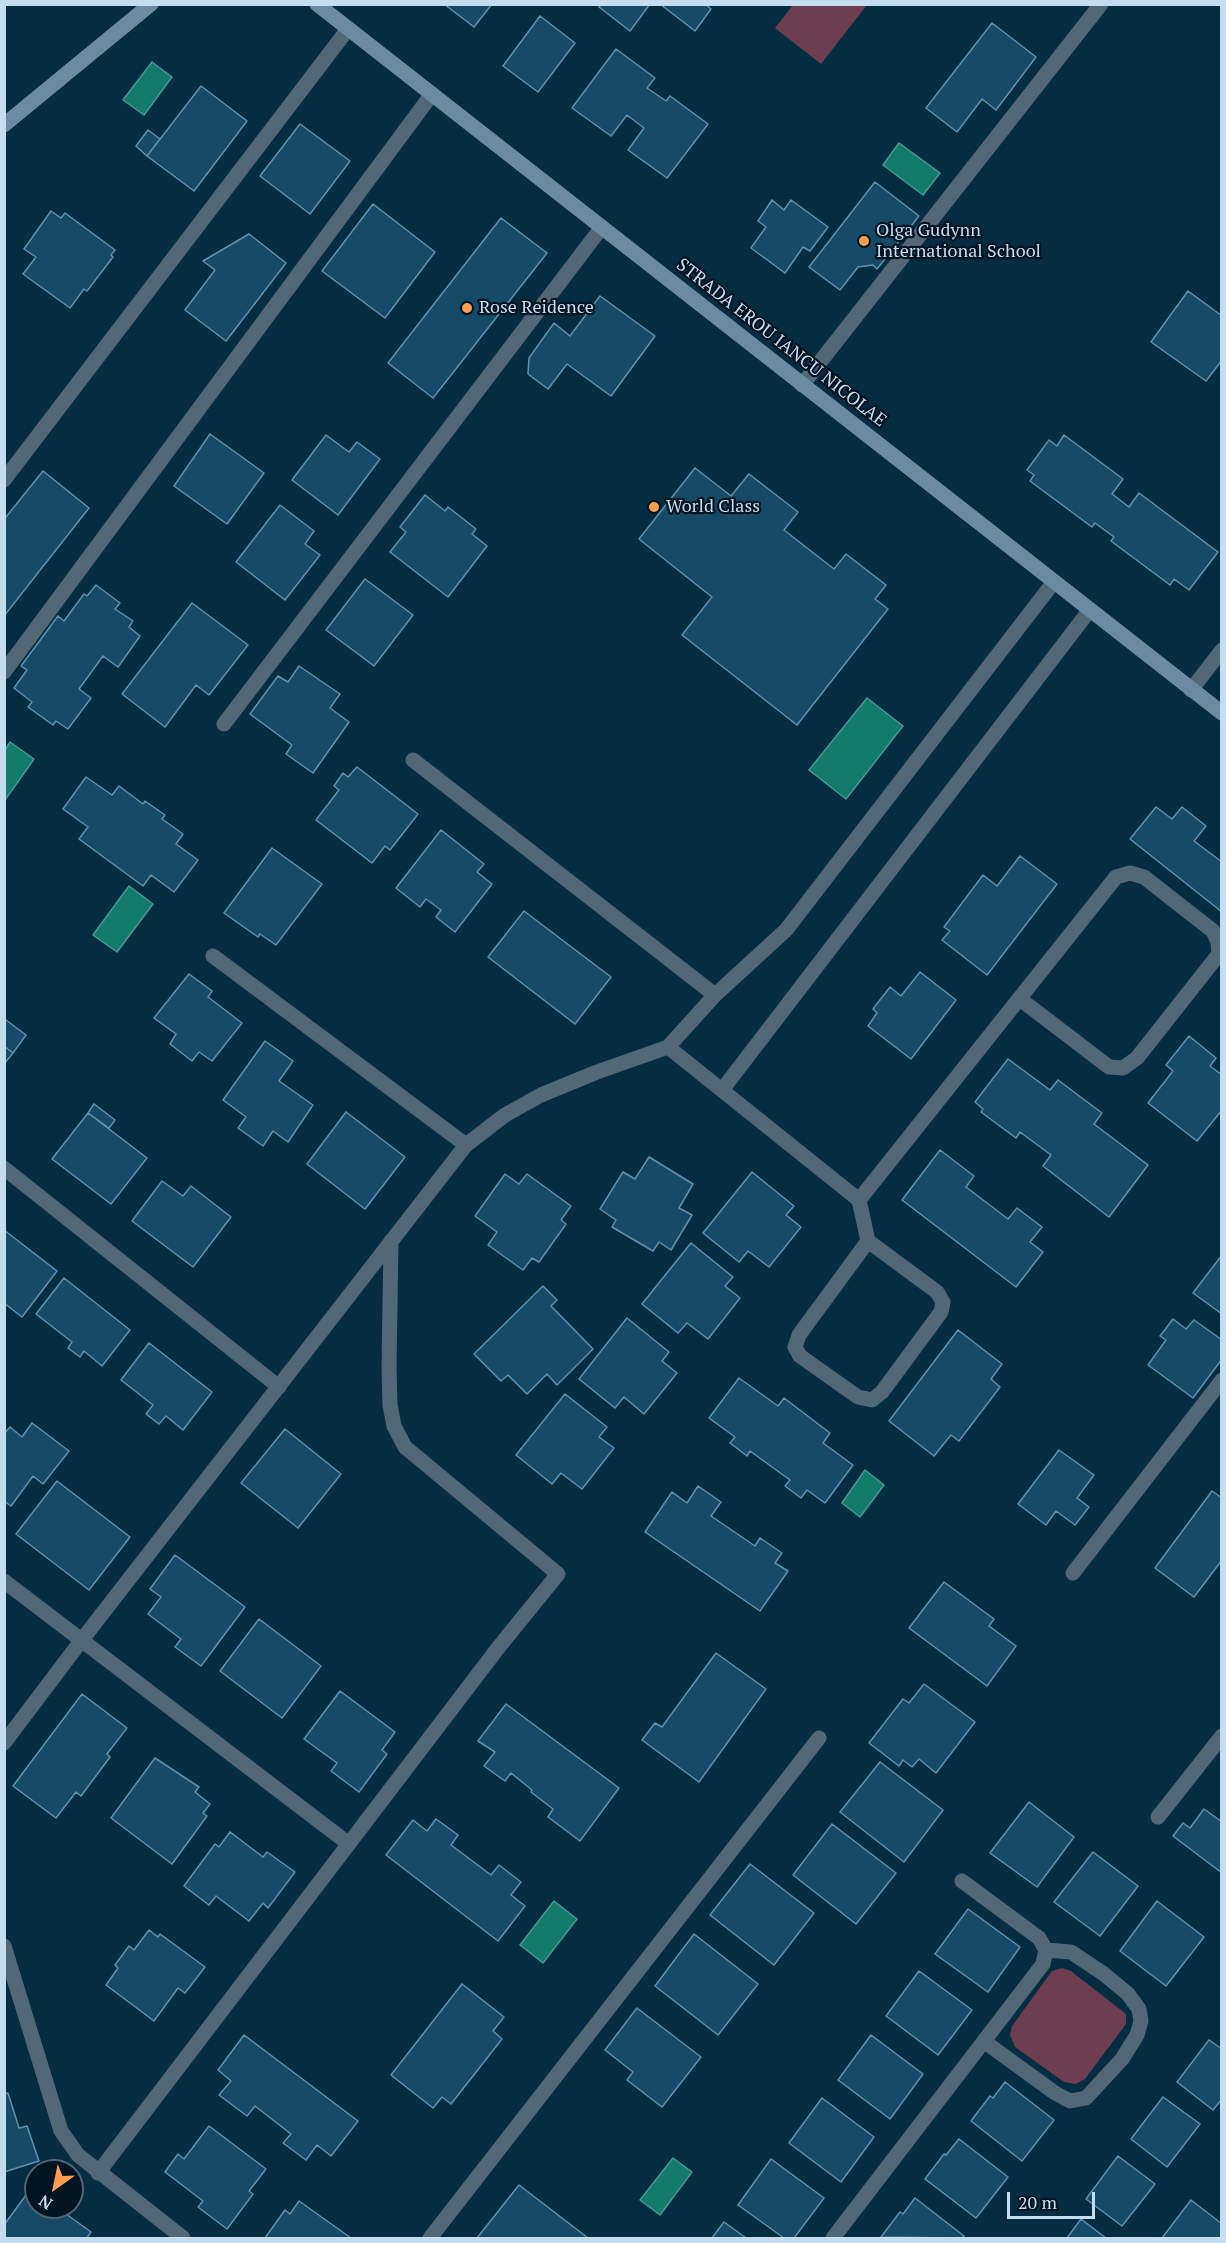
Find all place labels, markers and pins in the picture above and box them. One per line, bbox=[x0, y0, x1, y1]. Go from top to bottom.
place label: Olga Gudynn International School bbox=[876, 220, 1041, 262]
marker: Olga Gudynn International School bbox=[857, 234, 871, 248]
place label: Rose Reidence bbox=[479, 297, 594, 319]
marker: Rose Reidence bbox=[460, 301, 474, 315]
place label: World Class bbox=[666, 496, 760, 518]
marker: World Class bbox=[647, 500, 661, 514]

